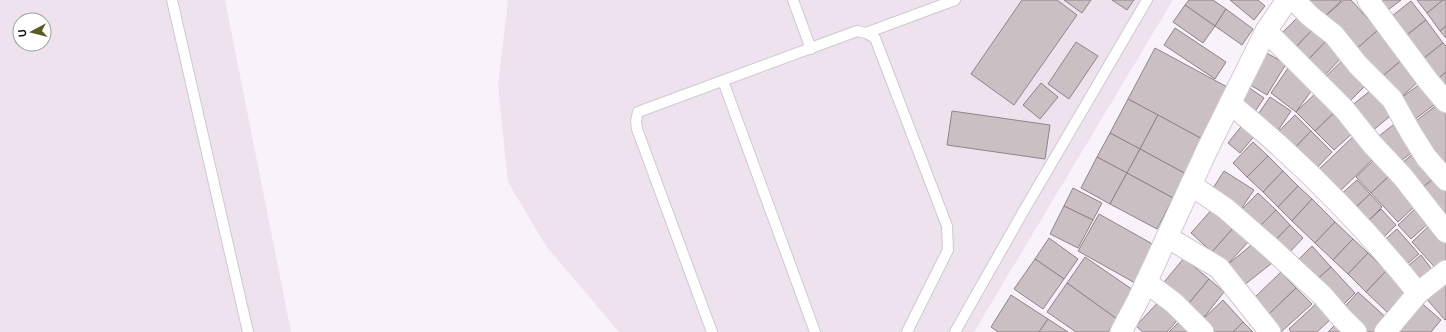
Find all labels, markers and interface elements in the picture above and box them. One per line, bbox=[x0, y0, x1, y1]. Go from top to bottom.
north arrow bbox=[12, 12, 52, 52]
text: U bbox=[16, 28, 29, 38]

